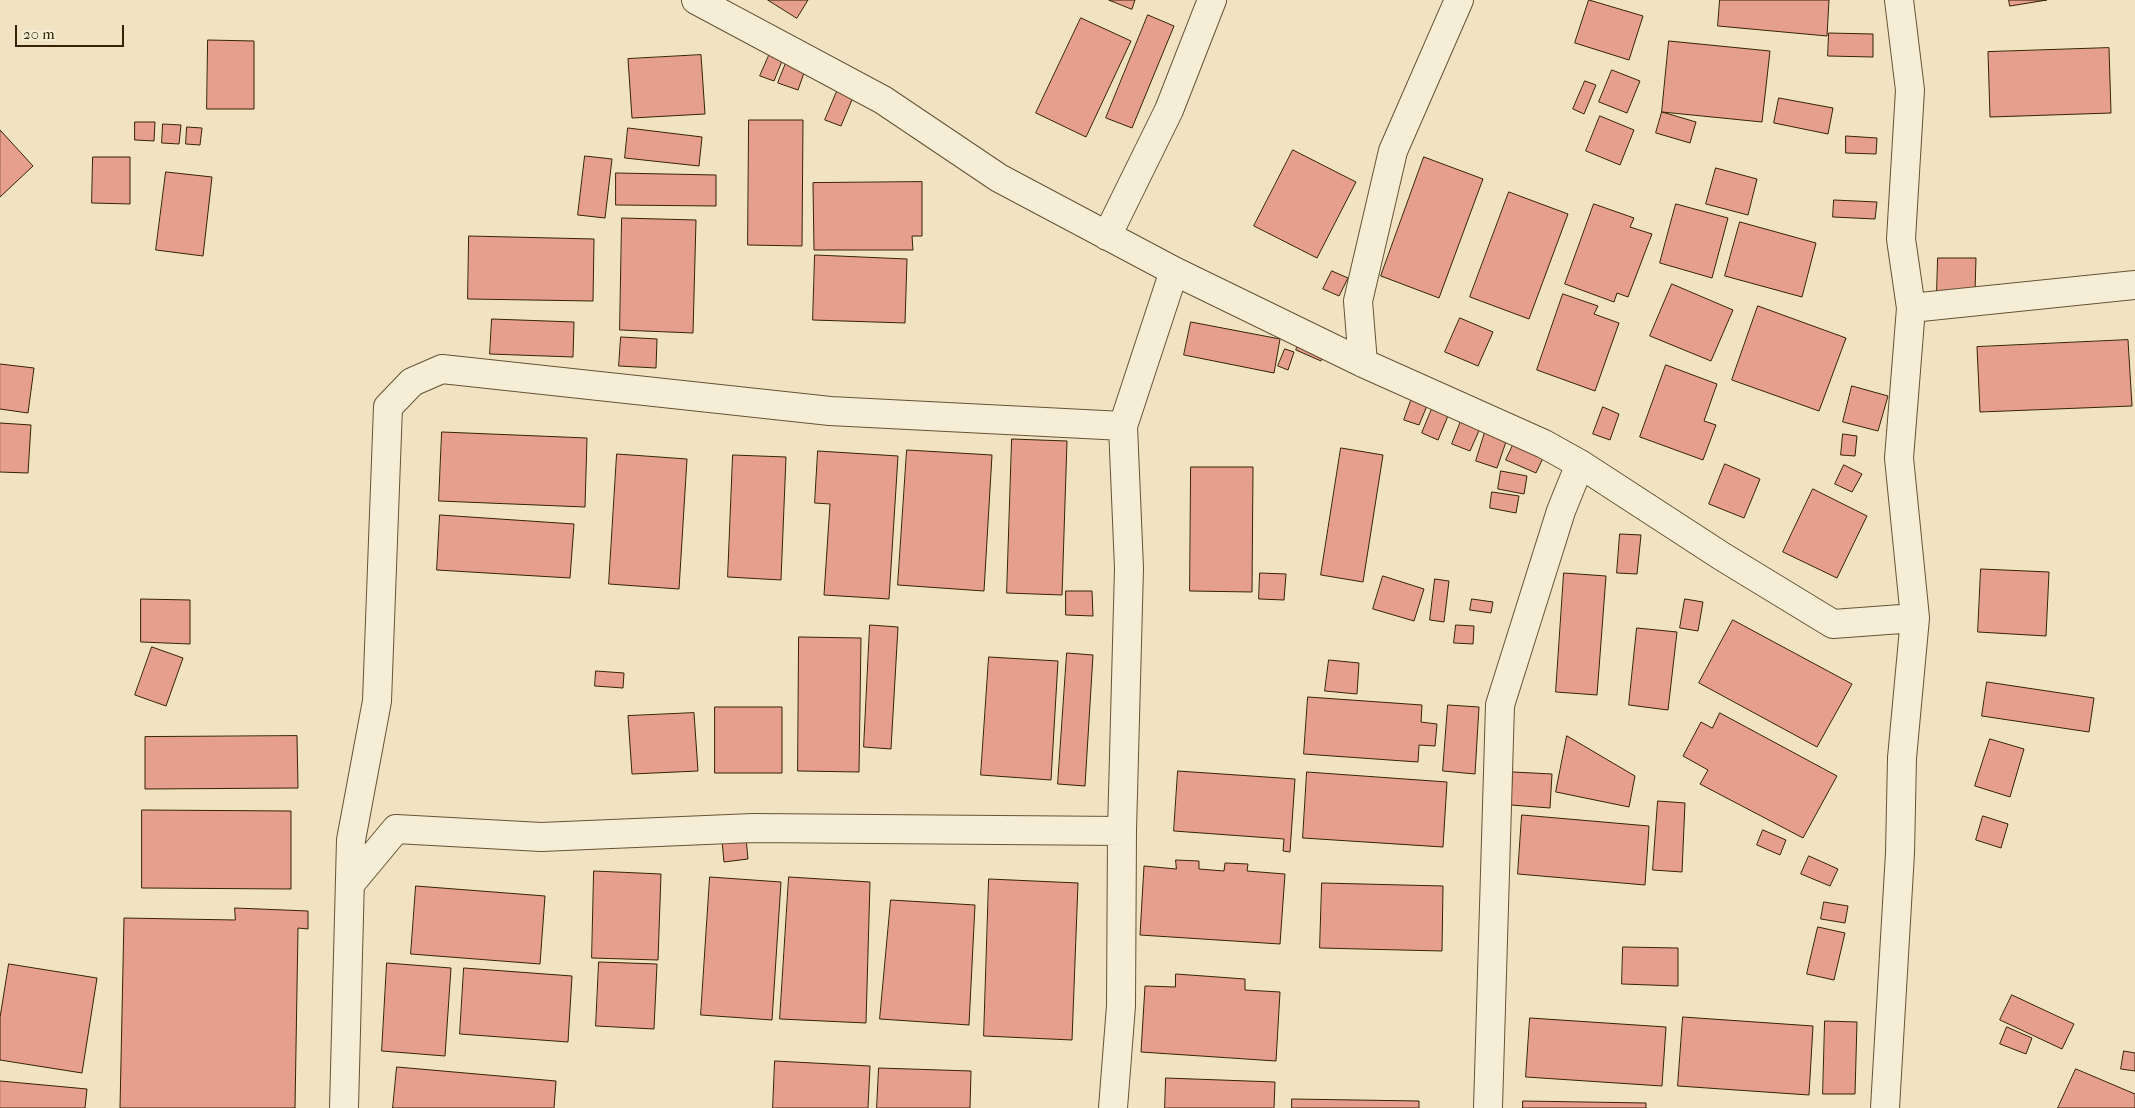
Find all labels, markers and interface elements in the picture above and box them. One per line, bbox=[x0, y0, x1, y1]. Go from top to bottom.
scale bar bbox=[18, 15, 126, 47]
text: 20 m bbox=[23, 25, 55, 43]

